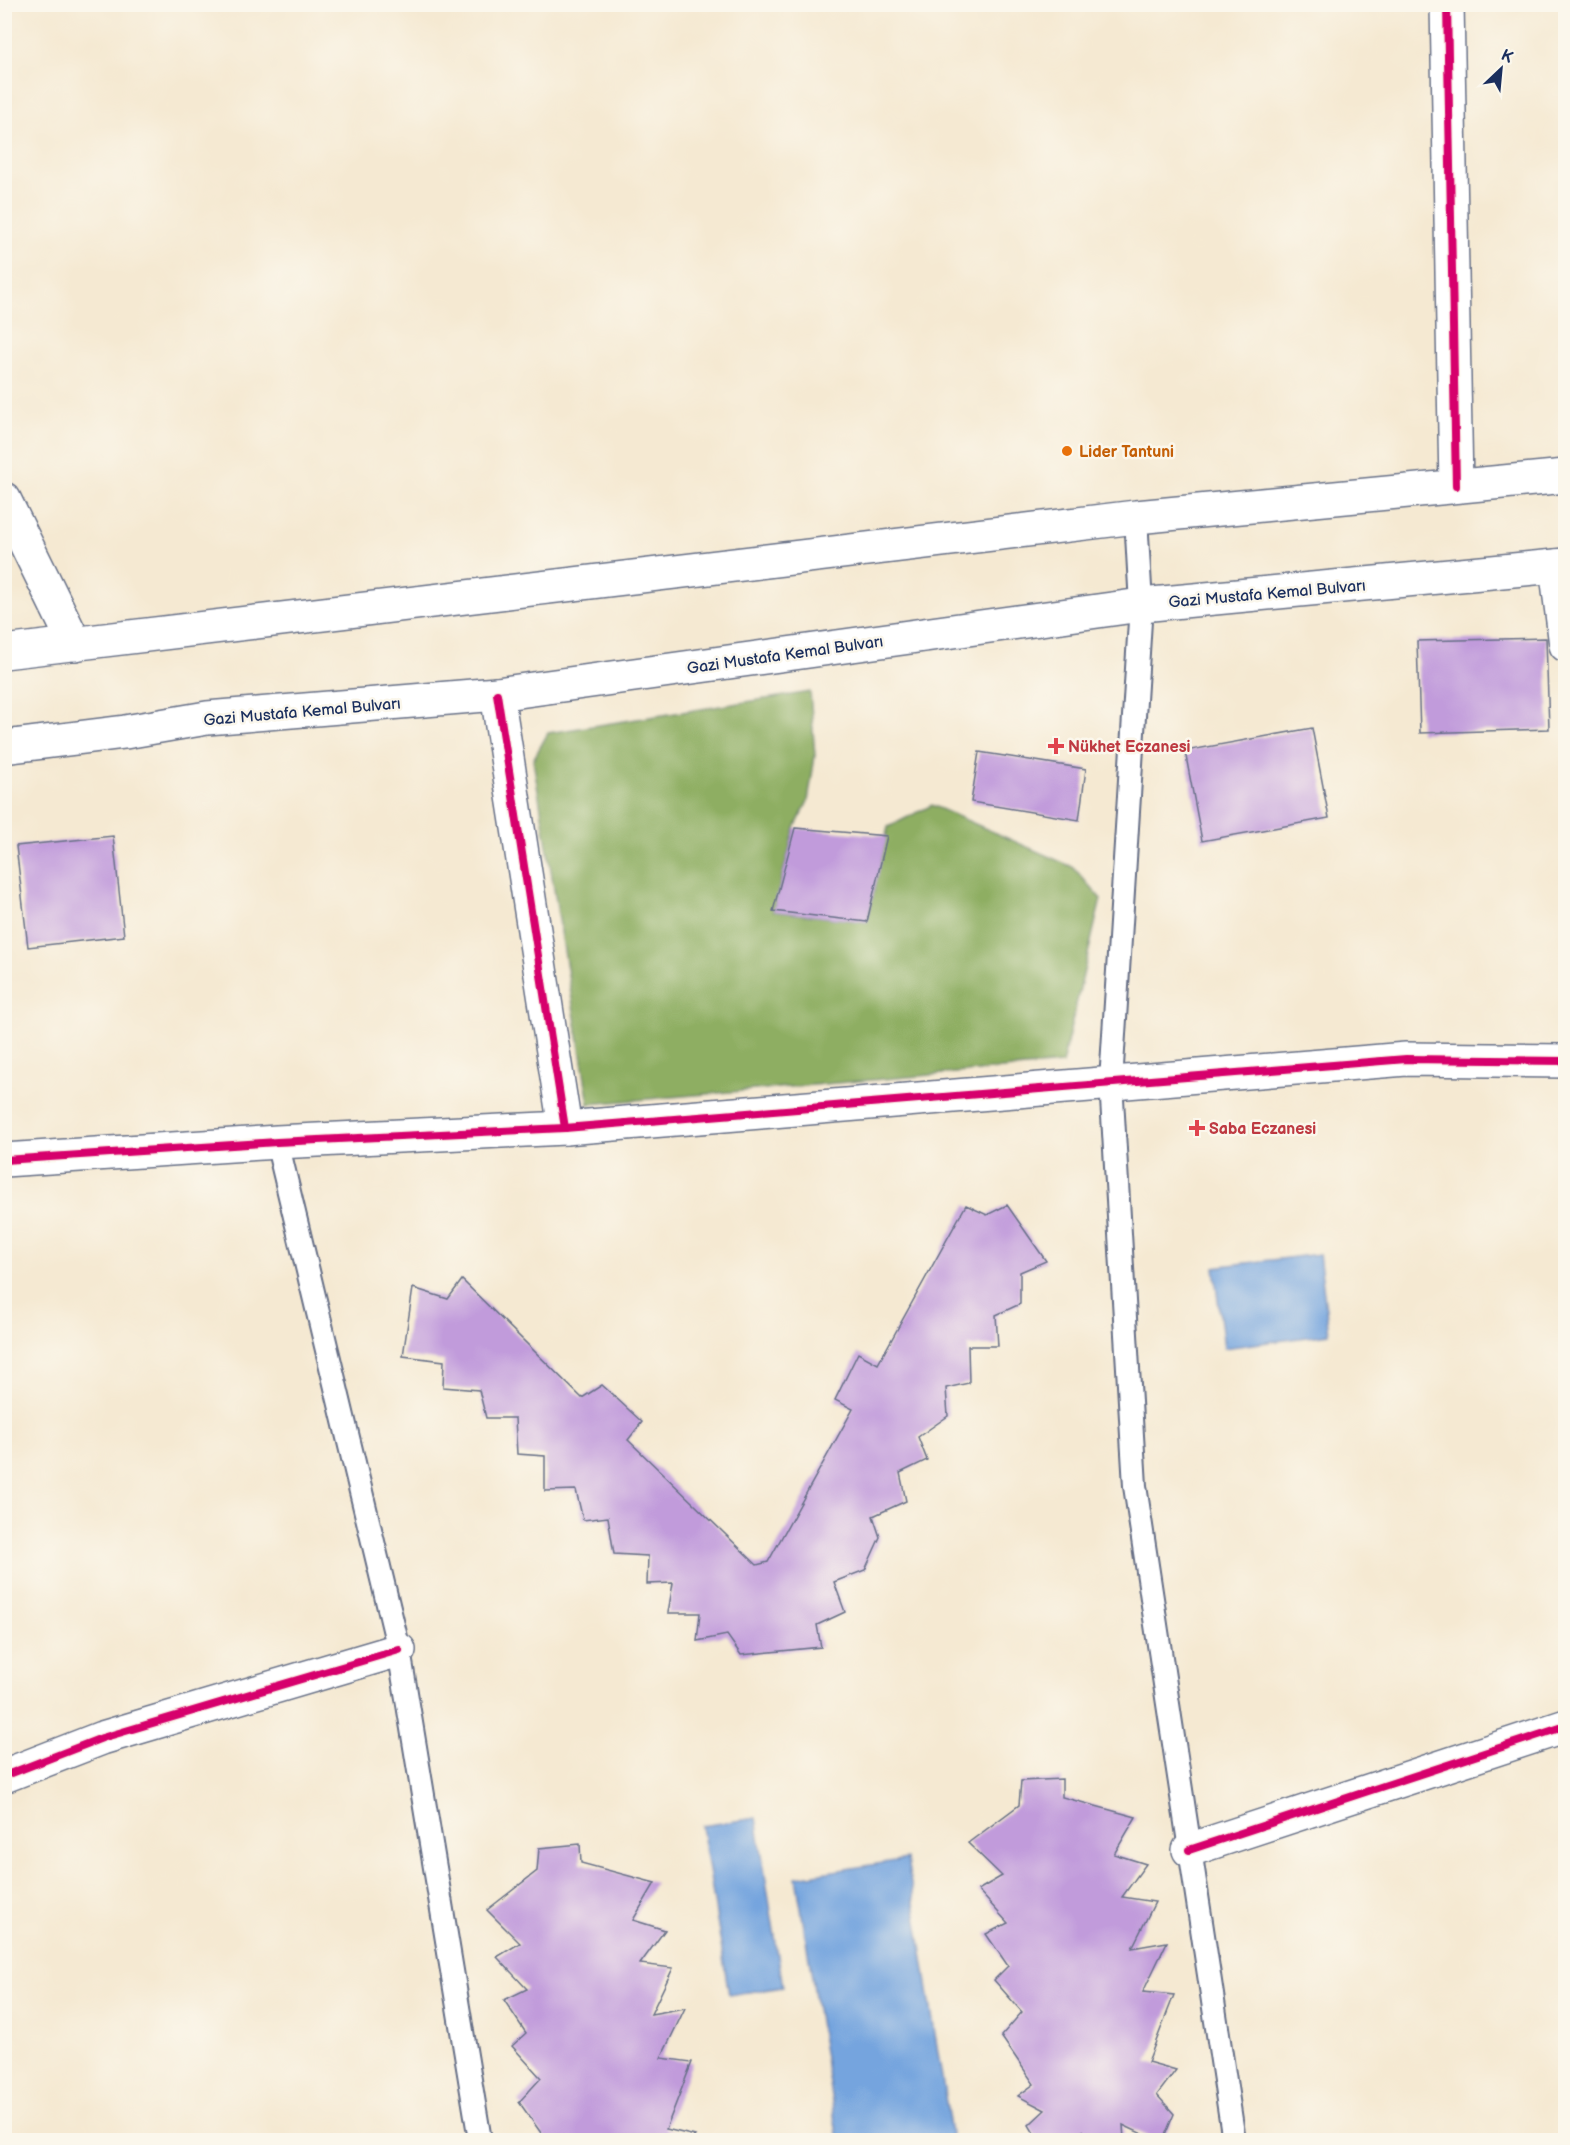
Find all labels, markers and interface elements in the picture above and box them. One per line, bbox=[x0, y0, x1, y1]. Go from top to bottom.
north arrow bbox=[1471, 39, 1531, 99]
text: K bbox=[1498, 46, 1516, 68]
place label: Lider Tantuni bbox=[1079, 443, 1174, 462]
marker: Lider Tantuni bbox=[1060, 444, 1074, 458]
street label: Gazi Mustafa Kemal Bulvarı bbox=[1168, 576, 1367, 613]
street label: Gazi Mustafa Kemal Bulvarı bbox=[686, 632, 885, 679]
street label: Gazi Mustafa Kemal Bulvarı bbox=[203, 694, 402, 731]
place label: Nükhet Eczanesi bbox=[1068, 738, 1191, 757]
marker: Nükhet Eczanesi bbox=[1049, 739, 1063, 753]
place label: Saba Eczanesi bbox=[1209, 1120, 1316, 1139]
marker: Saba Eczanesi bbox=[1190, 1121, 1204, 1135]

